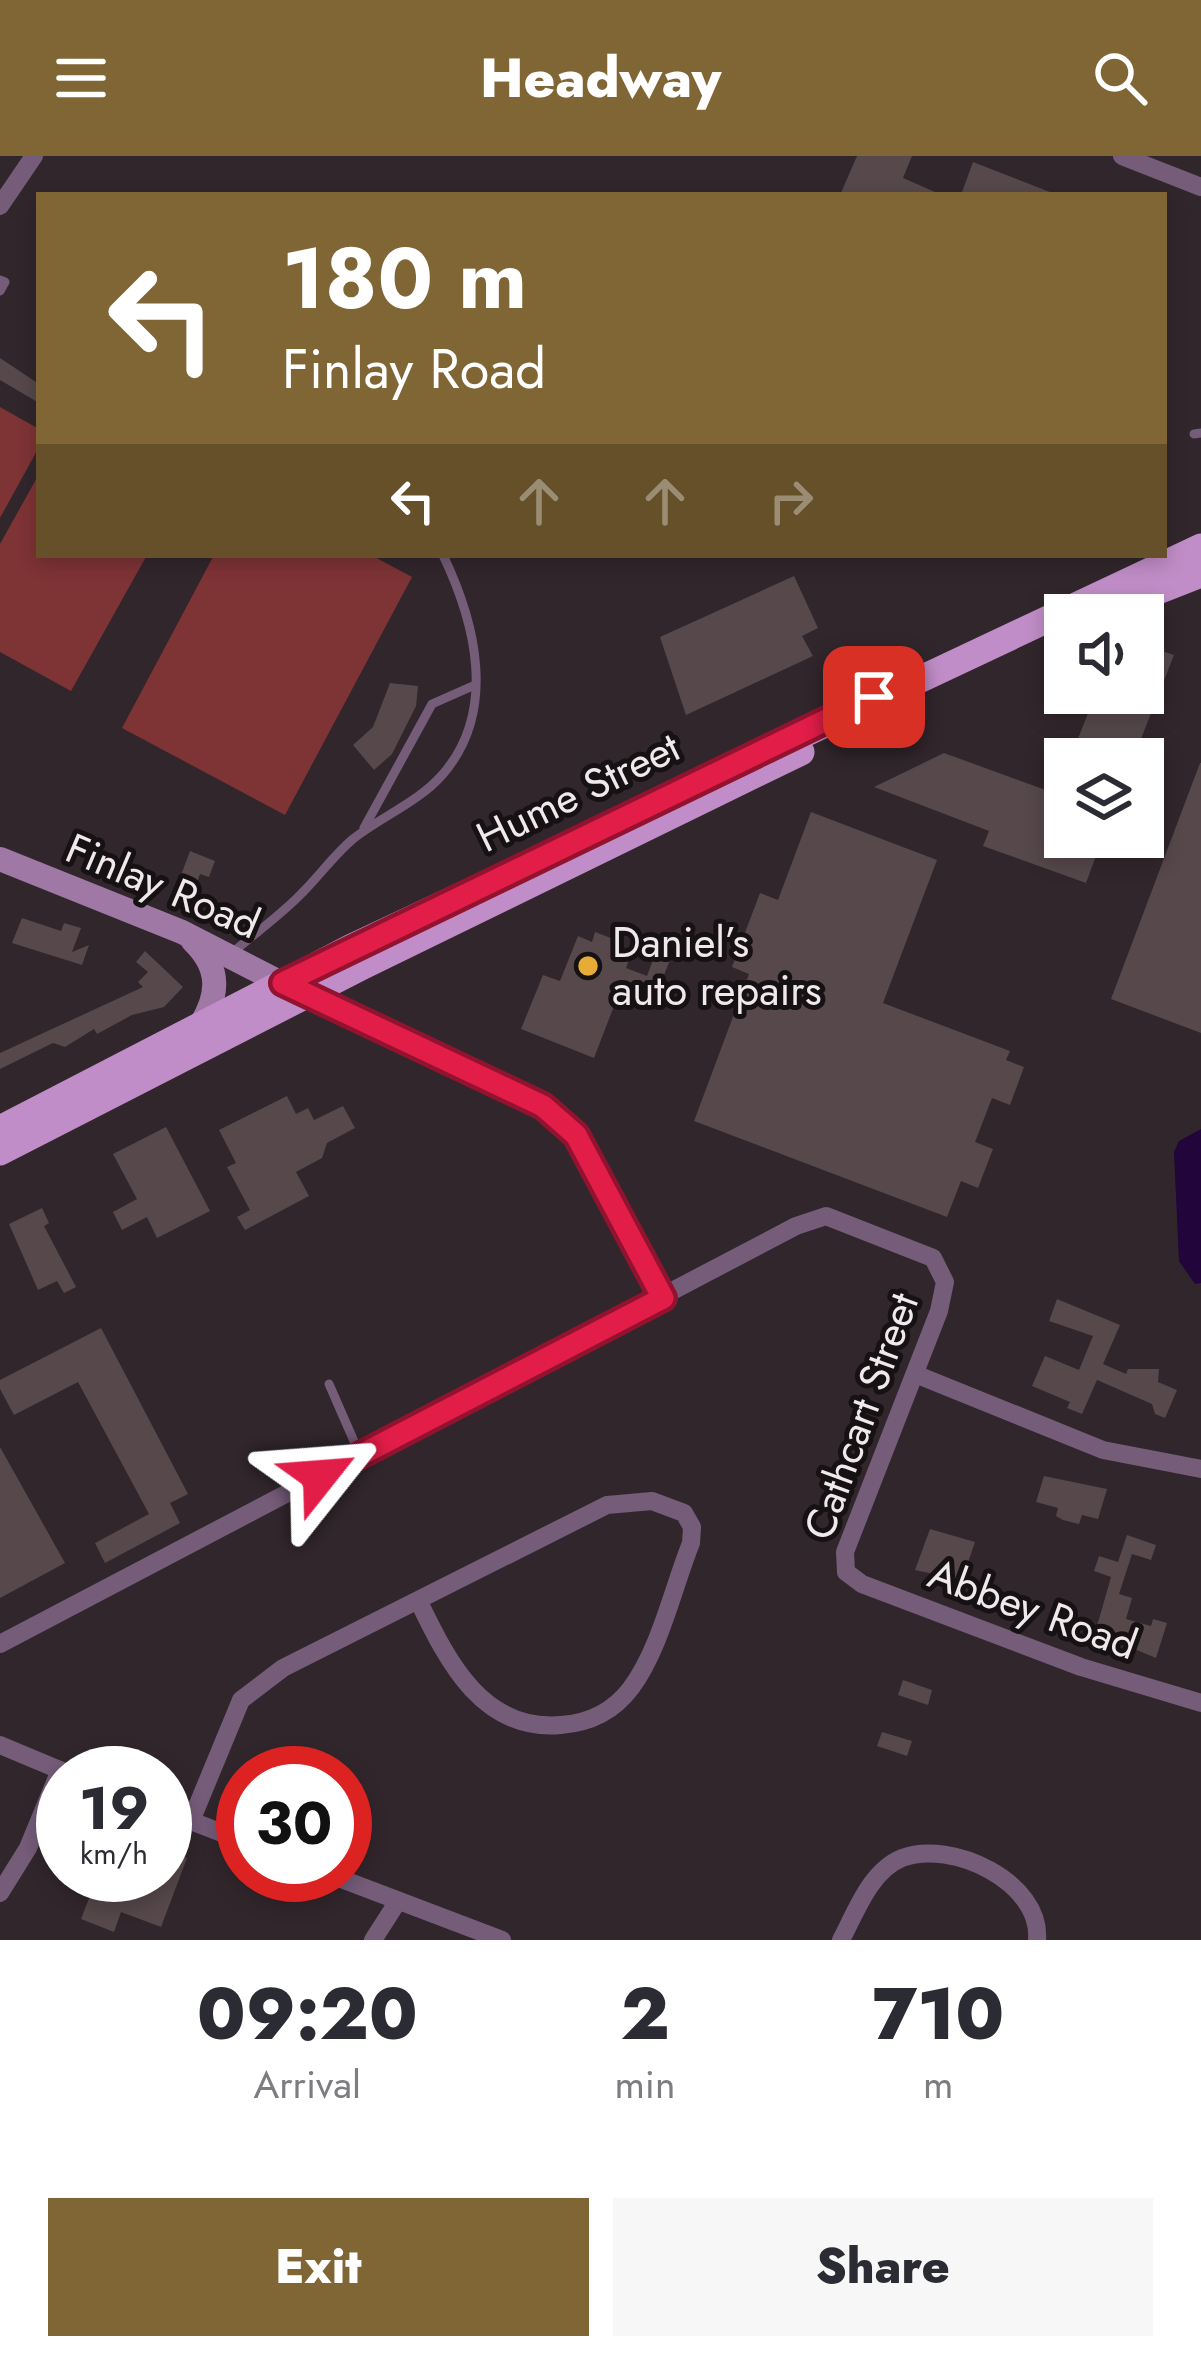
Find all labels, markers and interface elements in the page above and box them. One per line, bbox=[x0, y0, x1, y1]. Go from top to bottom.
text: Headway bbox=[480, 39, 721, 117]
icon: menu bbox=[48, 45, 114, 111]
icon: search bbox=[1087, 45, 1153, 111]
text: 180 m bbox=[282, 218, 527, 340]
icon: left bbox=[84, 240, 240, 396]
text: Finlay Road bbox=[282, 330, 546, 408]
icon: left bbox=[380, 468, 446, 534]
icon: ahead bbox=[506, 468, 572, 534]
icon: ahead bbox=[632, 468, 698, 534]
icon: right bbox=[758, 468, 824, 534]
map controls bbox=[1044, 594, 1164, 858]
button: sound bbox=[1044, 594, 1164, 714]
pin bbox=[823, 646, 925, 748]
icon: arrive bbox=[841, 664, 907, 730]
street label: Hume Street bbox=[466, 717, 690, 867]
button: layers bbox=[1044, 738, 1164, 858]
street label: Finlay Road bbox=[57, 818, 269, 954]
place label: Daniel’s auto repairs bbox=[612, 912, 822, 1021]
marker: Daniel’s auto repairs bbox=[575, 953, 601, 979]
street label: Cathcart Street bbox=[788, 1284, 934, 1548]
position arrow bbox=[257, 1413, 383, 1539]
street label: Abbey Road bbox=[920, 1543, 1146, 1675]
speed limit sign: 30 bbox=[216, 1746, 372, 1902]
text: 19 bbox=[79, 1765, 149, 1852]
text: km/h bbox=[80, 1832, 148, 1875]
text: 09:20 bbox=[197, 1962, 418, 2066]
text: 2 bbox=[620, 1962, 670, 2066]
text: 710 bbox=[872, 1962, 1004, 2066]
text: Arrival bbox=[253, 2056, 361, 2113]
text: min bbox=[614, 2056, 676, 2113]
text: m bbox=[923, 2056, 953, 2113]
button: Exit bbox=[48, 2198, 589, 2336]
button: Share bbox=[613, 2198, 1153, 2336]

